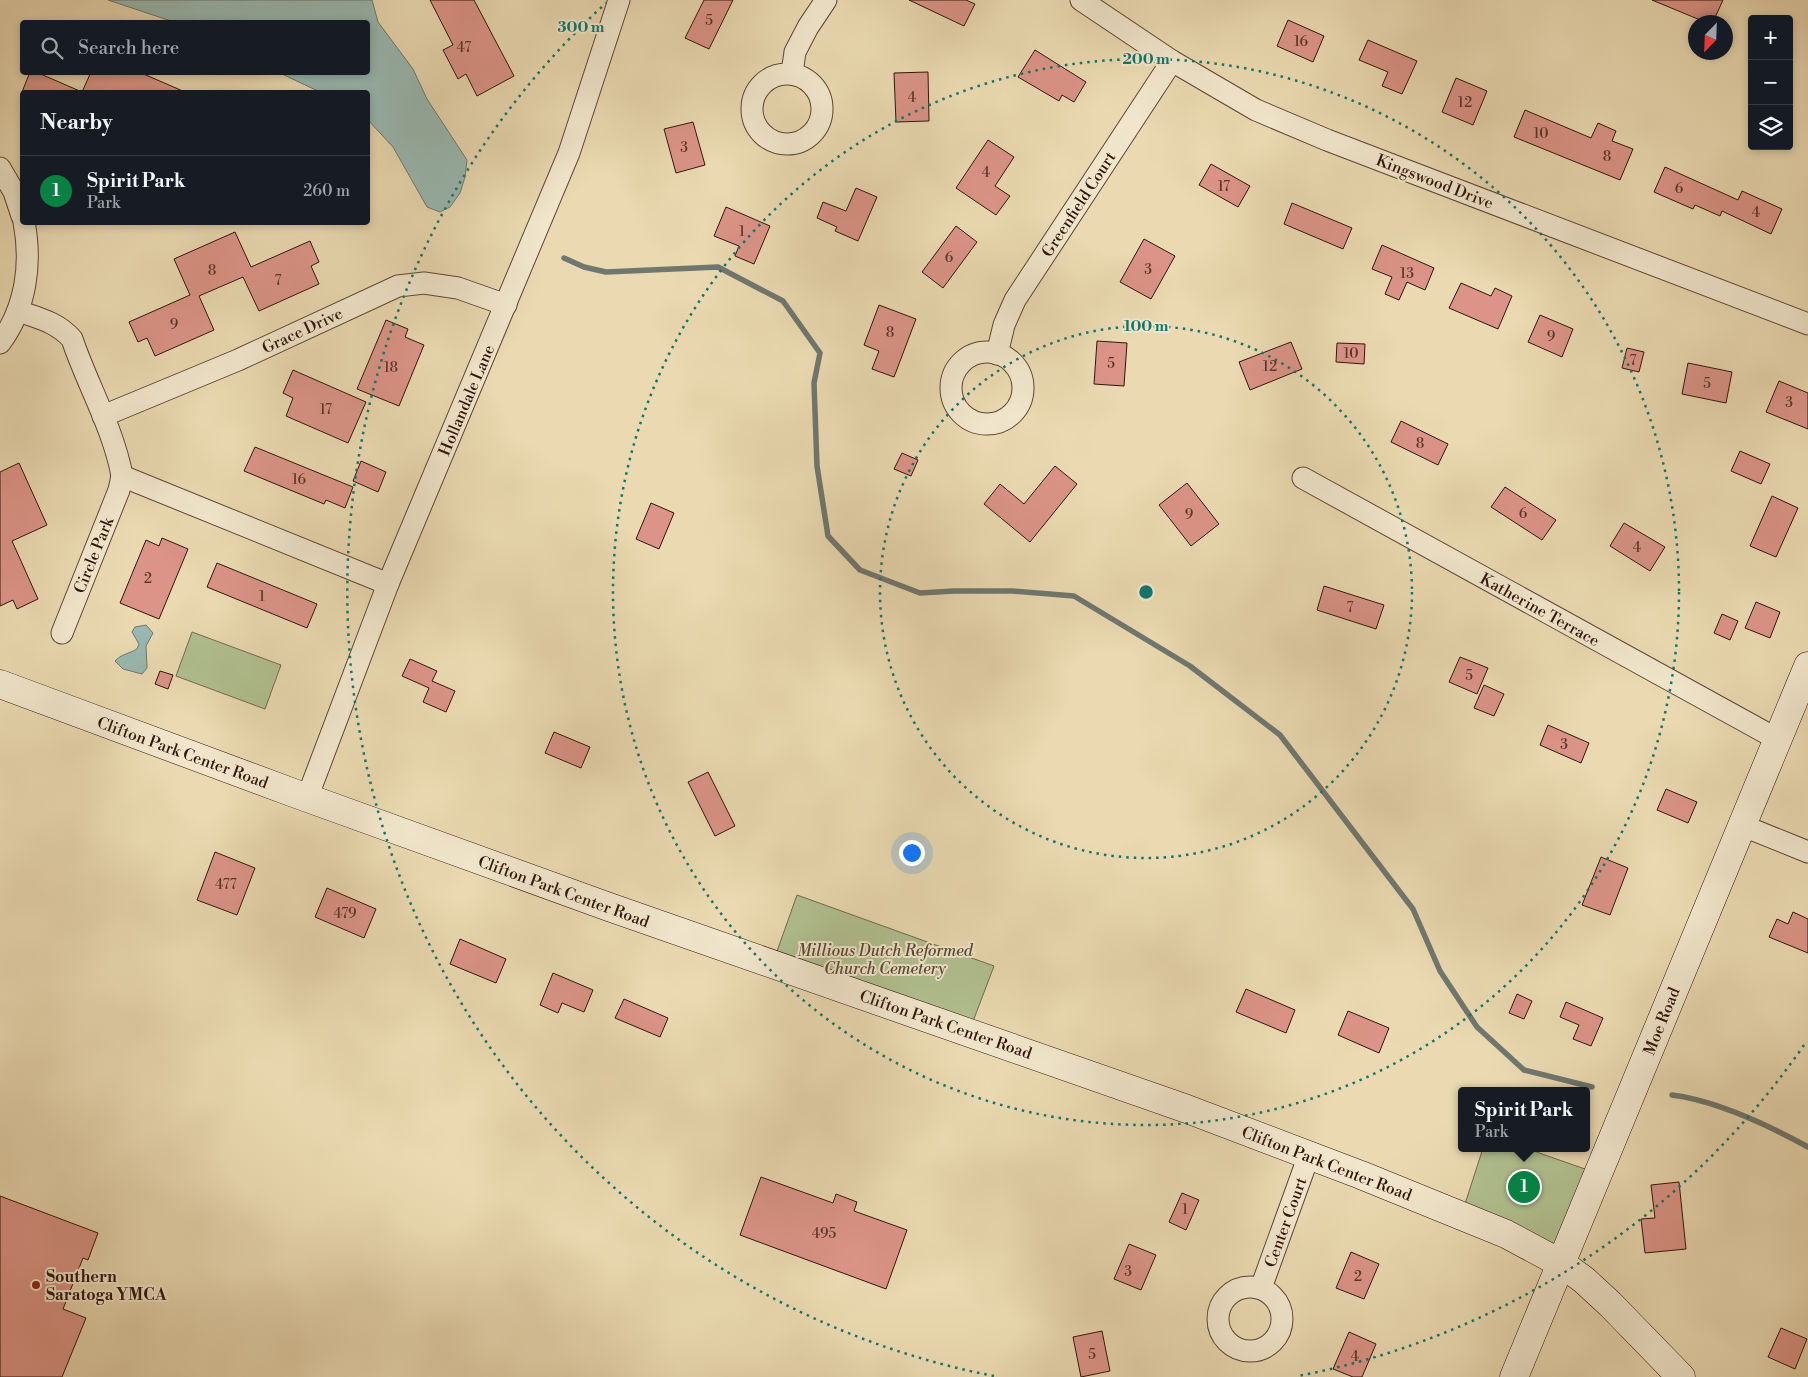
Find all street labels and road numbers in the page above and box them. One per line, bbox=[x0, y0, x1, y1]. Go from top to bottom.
street label: Greenfield Court bbox=[1037, 148, 1120, 261]
street label: Kingswood Drive bbox=[1373, 150, 1496, 213]
street label: Grace Drive bbox=[259, 303, 346, 358]
street label: Hollandale Lane bbox=[435, 342, 499, 459]
street label: Circle Park bbox=[70, 513, 119, 596]
street label: Katherine Terrace bbox=[1476, 569, 1603, 651]
street label: Clifton Park Center Road bbox=[94, 713, 271, 793]
street label: Clifton Park Center Road bbox=[475, 852, 652, 932]
street label: Moe Road bbox=[1639, 984, 1685, 1058]
street label: Clifton Park Center Road bbox=[857, 986, 1034, 1064]
street label: Clifton Park Center Road bbox=[1239, 1122, 1415, 1206]
street label: Center Court bbox=[1260, 1174, 1312, 1270]

